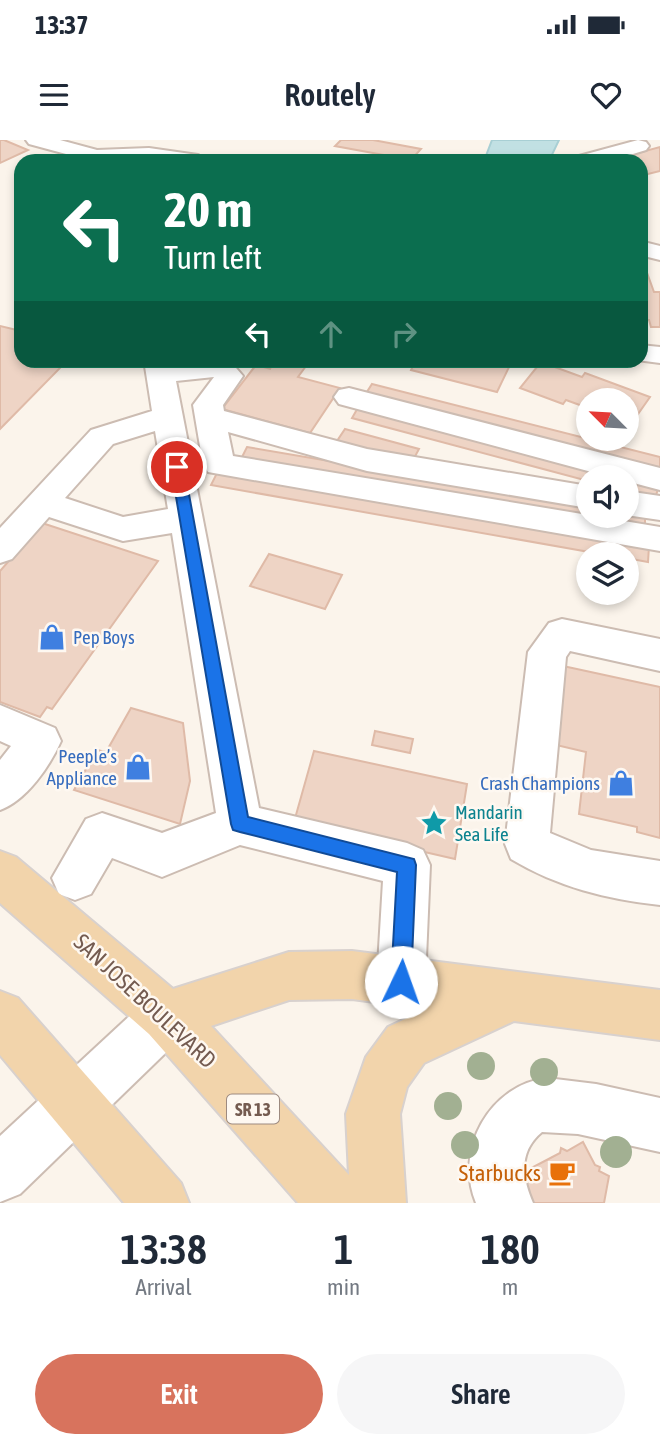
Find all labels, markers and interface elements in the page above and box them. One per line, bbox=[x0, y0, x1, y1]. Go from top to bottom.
text: 13:37 bbox=[35, 10, 89, 40]
icon: menu bbox=[35, 76, 73, 114]
text: Routely bbox=[284, 76, 376, 113]
icon: heart bbox=[587, 76, 625, 114]
text: 20 m bbox=[164, 181, 252, 237]
icon: left bbox=[49, 182, 140, 273]
text: Turn left bbox=[164, 239, 262, 276]
icon: left bbox=[239, 315, 277, 353]
icon: ahead bbox=[312, 315, 350, 353]
icon: right bbox=[385, 315, 423, 353]
north arrow bbox=[576, 388, 639, 452]
map controls bbox=[576, 388, 639, 605]
pin bbox=[147, 437, 207, 497]
icon: arrive bbox=[158, 448, 196, 486]
button: sound bbox=[576, 465, 639, 528]
button: layers bbox=[576, 542, 639, 605]
shop icon: Pep Boys bbox=[37, 622, 67, 652]
place label: Pep Boys bbox=[73, 626, 135, 648]
place label: Peeple’s Appliance bbox=[47, 745, 117, 789]
shop icon: Peeple’s Appliance bbox=[123, 752, 153, 782]
shop icon: Crash Champions bbox=[606, 768, 636, 798]
place label: Crash Champions bbox=[480, 772, 600, 794]
place label: Mandarin Sea Life bbox=[455, 801, 523, 845]
place icon: Mandarin Sea Life bbox=[419, 808, 449, 838]
street label: SAN JOSE BOULEVARD bbox=[69, 929, 221, 1073]
position arrow bbox=[364, 945, 438, 1019]
road number: SR 13 bbox=[227, 1094, 279, 1124]
cafe icon: Starbucks bbox=[547, 1158, 577, 1188]
place label: Starbucks bbox=[458, 1160, 541, 1186]
text: 13:38 bbox=[120, 1225, 207, 1273]
text: 1 bbox=[334, 1225, 353, 1273]
text: 180 bbox=[480, 1225, 540, 1273]
text: Arrival bbox=[135, 1274, 192, 1300]
text: min bbox=[327, 1274, 360, 1300]
text: m bbox=[502, 1274, 518, 1300]
button: Exit bbox=[35, 1354, 323, 1434]
button: Share bbox=[337, 1354, 625, 1434]

